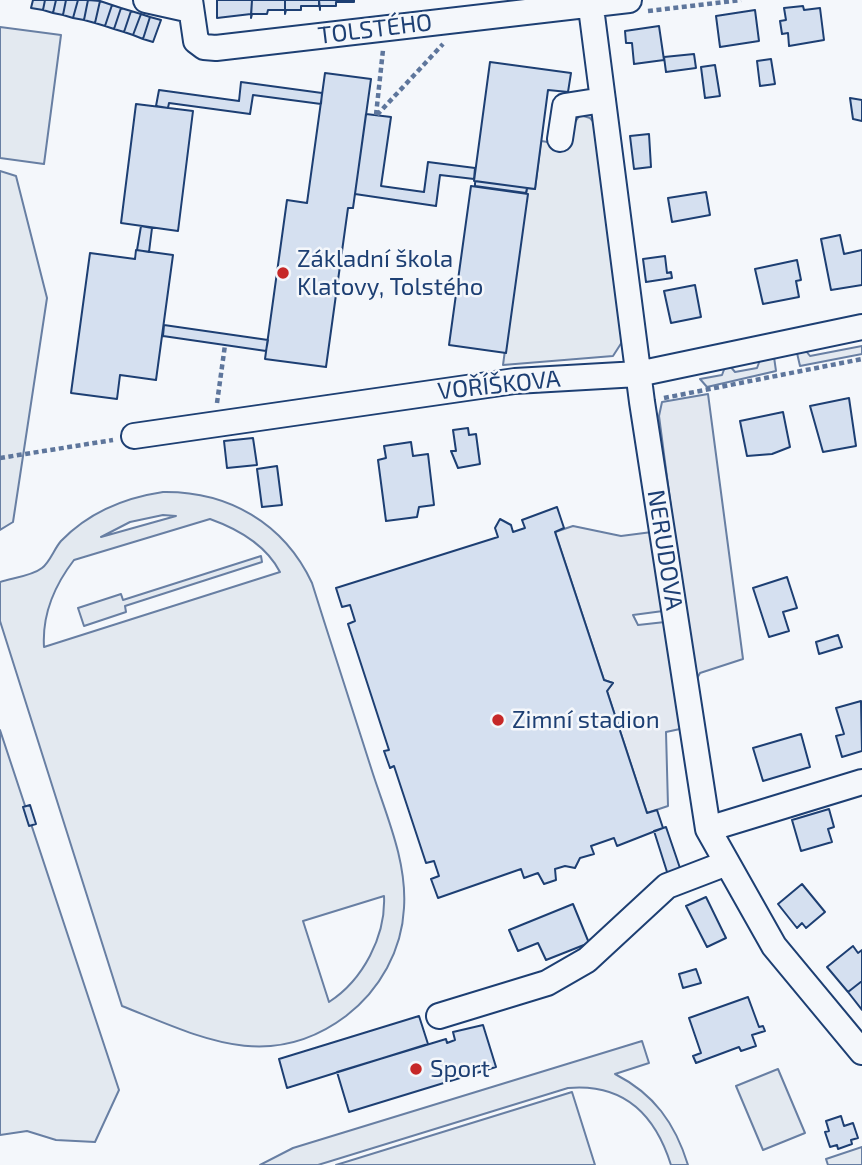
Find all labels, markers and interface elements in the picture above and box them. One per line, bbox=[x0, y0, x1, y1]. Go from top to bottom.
street label: TOLSTÉHO bbox=[316, 8, 434, 50]
place label: Základní škola Klatovy, Tolstého bbox=[297, 245, 483, 301]
marker: Základní škola Klatovy, Tolstého bbox=[275, 265, 291, 281]
street label: VOŘÍŠKOVA bbox=[436, 364, 562, 406]
street label: NERUDOVA bbox=[641, 488, 689, 612]
place label: Zimní stadion bbox=[512, 706, 660, 734]
marker: Zimní stadion bbox=[490, 712, 506, 728]
place label: Sport bbox=[430, 1055, 490, 1083]
marker: Sport bbox=[408, 1061, 424, 1077]

